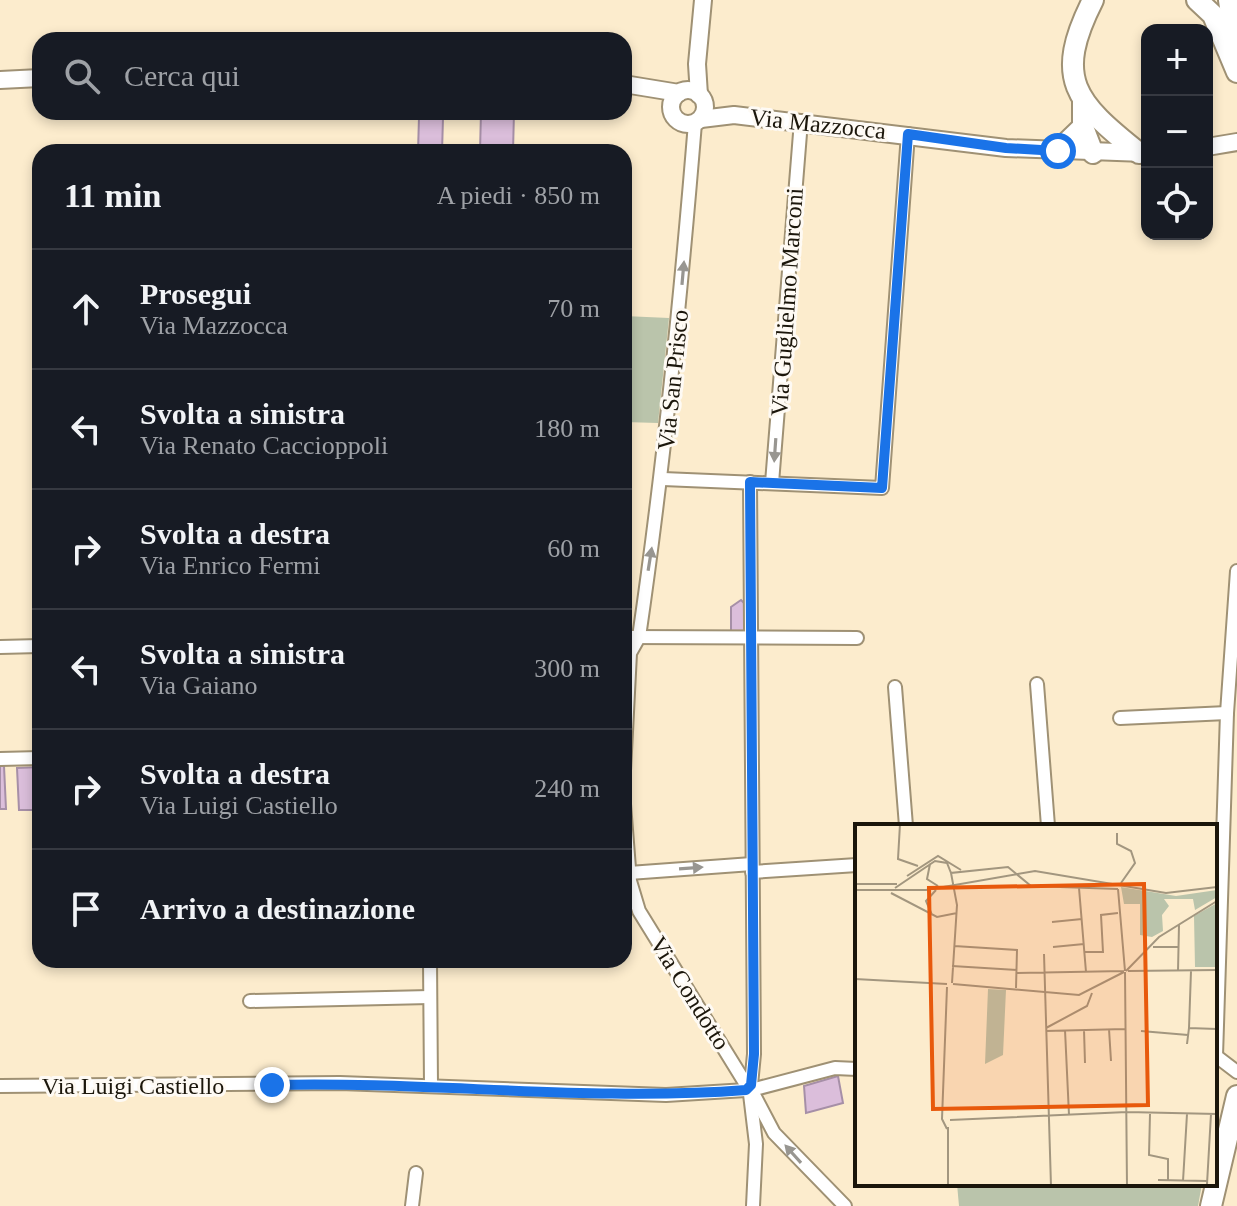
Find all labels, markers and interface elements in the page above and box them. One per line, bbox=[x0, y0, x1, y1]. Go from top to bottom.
map controls bbox=[1141, 24, 1213, 240]
button: + bbox=[1141, 24, 1213, 96]
search box bbox=[32, 32, 632, 120]
icon: search bbox=[60, 54, 104, 98]
text: Cerca qui bbox=[124, 59, 240, 92]
button: − bbox=[1141, 96, 1213, 168]
street label: Via Mazzocca bbox=[749, 104, 888, 144]
route start bbox=[1040, 133, 1076, 169]
button: locate bbox=[1141, 168, 1213, 240]
text: 11 min bbox=[64, 177, 161, 214]
text: A piedi · 850 m bbox=[437, 181, 600, 210]
street label: Via Guglielmo Marconi bbox=[766, 186, 808, 417]
one-way arrow bbox=[677, 260, 690, 285]
text: Prosegui bbox=[140, 277, 251, 310]
icon: ahead bbox=[64, 287, 108, 331]
text: 70 m bbox=[547, 294, 600, 323]
street label: Via San Prisco bbox=[653, 308, 693, 452]
text: Via Mazzocca bbox=[140, 311, 288, 340]
text: Svolta a sinistra bbox=[140, 397, 345, 430]
icon: left bbox=[64, 407, 108, 451]
text: 180 m bbox=[534, 414, 600, 443]
text: Via Renato Caccioppoli bbox=[140, 431, 388, 460]
one-way arrow bbox=[768, 438, 781, 463]
text: Svolta a destra bbox=[140, 517, 330, 550]
icon: right bbox=[64, 527, 108, 571]
text: 60 m bbox=[547, 534, 600, 563]
one-way arrow bbox=[644, 547, 657, 572]
text: Via Enrico Fermi bbox=[140, 551, 320, 580]
text: Svolta a sinistra bbox=[140, 637, 345, 670]
icon: left bbox=[64, 647, 108, 691]
text: 300 m bbox=[534, 654, 600, 683]
text: Via Gaiano bbox=[140, 671, 258, 700]
text: Svolta a destra bbox=[140, 757, 330, 790]
icon: right bbox=[64, 767, 108, 811]
text: 240 m bbox=[534, 774, 600, 803]
text: Via Luigi Castiello bbox=[140, 791, 338, 820]
inset map bbox=[855, 824, 1217, 1186]
one-way arrow bbox=[679, 861, 704, 874]
icon: arrive bbox=[64, 887, 108, 931]
text: Arrivo a destinazione bbox=[140, 892, 415, 925]
street label: Via Condotto bbox=[645, 932, 735, 1054]
route end bbox=[254, 1067, 290, 1103]
street label: Via Luigi Castiello bbox=[42, 1073, 224, 1099]
one-way arrow bbox=[785, 1144, 803, 1163]

